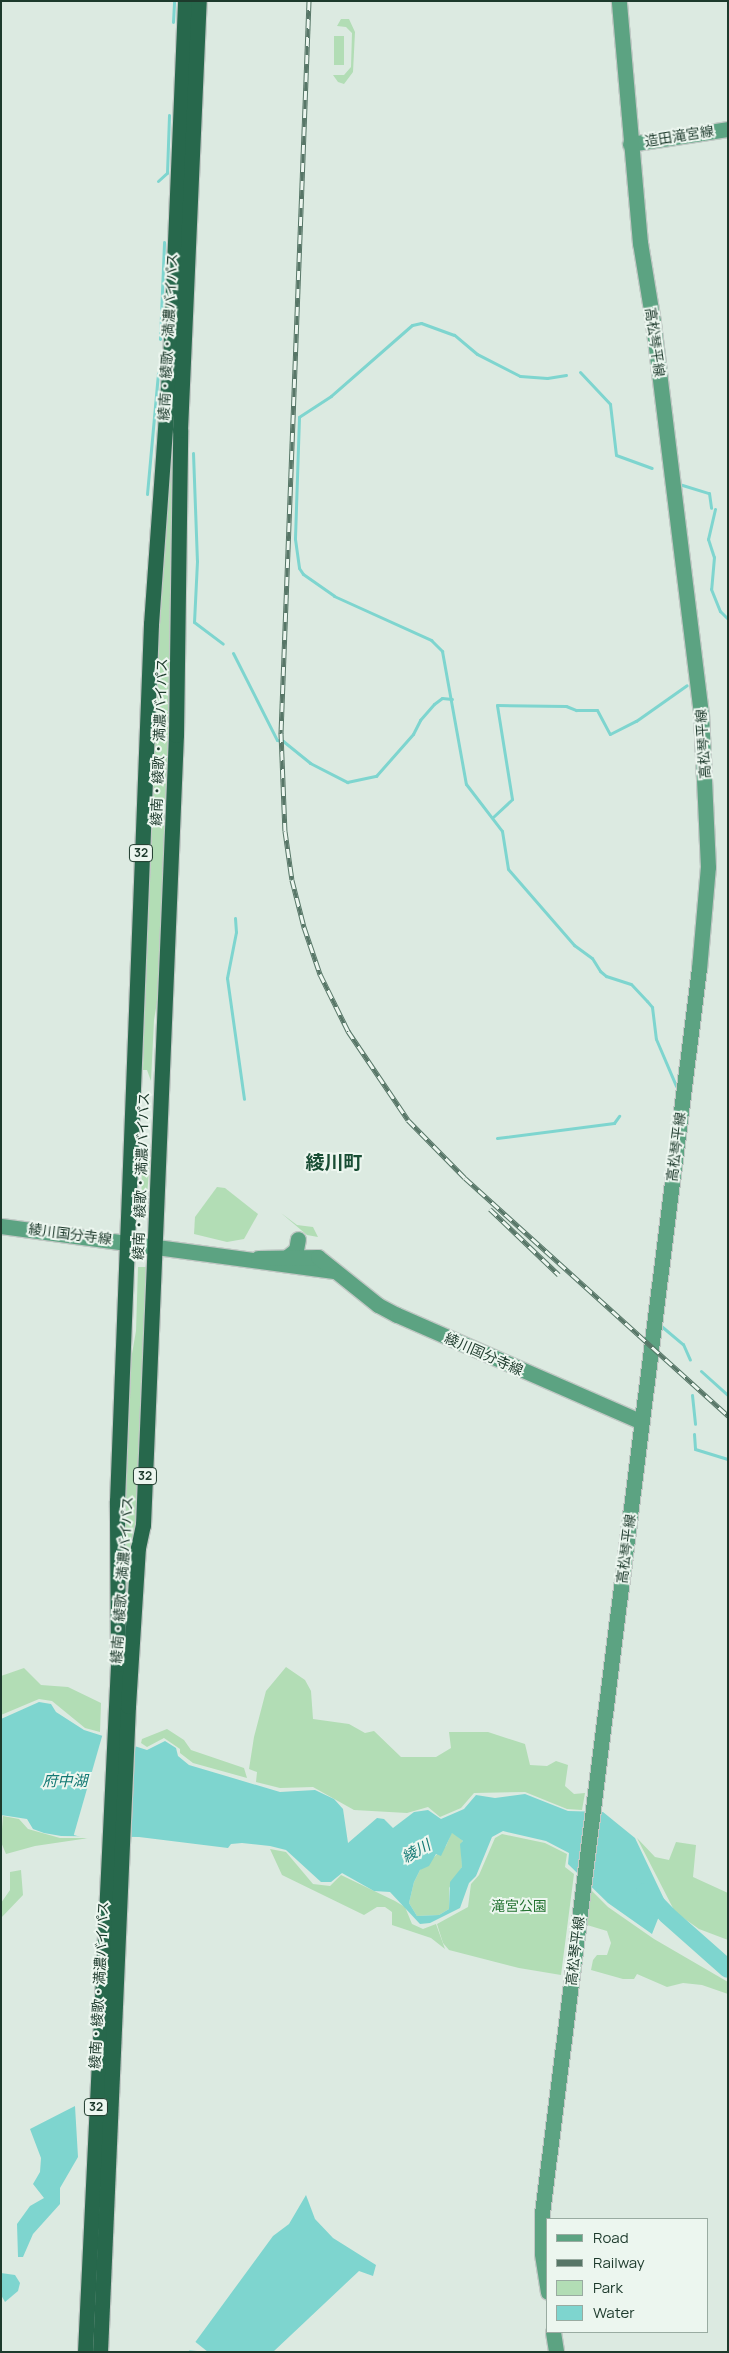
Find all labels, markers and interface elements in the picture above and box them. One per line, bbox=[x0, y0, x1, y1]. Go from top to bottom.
street label: 造田滝宮線 bbox=[643, 122, 715, 150]
street label: 綾南・綾歌・満濃バイパス bbox=[155, 253, 181, 421]
street label: 高松琴平線 bbox=[642, 306, 668, 378]
street label: 綾南・綾歌・満濃バイパス bbox=[148, 658, 170, 826]
street label: 高松琴平線 bbox=[692, 708, 714, 780]
road number: 32 bbox=[128, 844, 154, 862]
street label: 綾南・綾歌・満濃バイパス bbox=[130, 1092, 152, 1260]
street label: 高松琴平線 bbox=[663, 1111, 689, 1183]
district label: 綾川町 bbox=[306, 1152, 362, 1174]
street label: 綾川国分寺線 bbox=[27, 1221, 113, 1247]
street label: 綾川国分寺線 bbox=[442, 1329, 526, 1379]
road number: 32 bbox=[132, 1466, 158, 1485]
street label: 綾南・綾歌・満濃バイパス bbox=[108, 1496, 136, 1664]
street label: 高松琴平線 bbox=[613, 1513, 639, 1585]
water label: 府中湖 bbox=[43, 1772, 87, 1790]
water label: 綾川 bbox=[399, 1836, 433, 1866]
park label: 滝宮公園 bbox=[491, 1898, 547, 1914]
street label: 綾南・綾歌・満濃バイパス bbox=[86, 1901, 112, 2069]
street label: 高松琴平線 bbox=[562, 1915, 588, 1987]
road number: 32 bbox=[84, 2098, 108, 2116]
legend bbox=[546, 2218, 709, 2333]
text: Road bbox=[593, 2227, 629, 2248]
text: Railway bbox=[593, 2252, 645, 2273]
text: Park bbox=[593, 2277, 623, 2298]
text: Water bbox=[593, 2302, 635, 2323]

